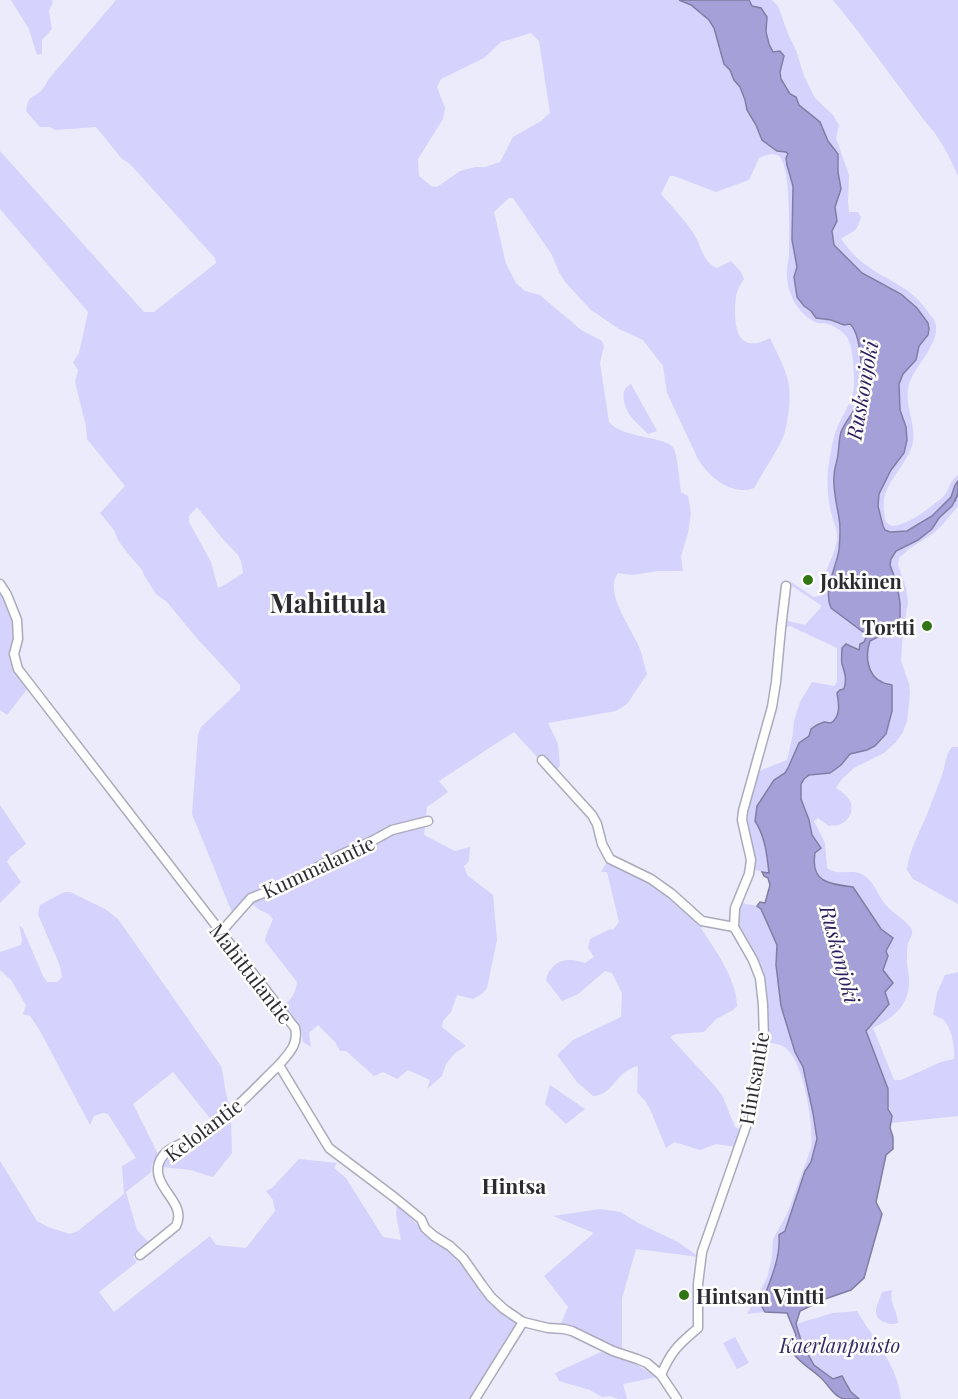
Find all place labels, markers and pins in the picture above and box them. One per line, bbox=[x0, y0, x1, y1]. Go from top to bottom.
place label: Jokkinen bbox=[819, 567, 902, 594]
marker: Jokkinen bbox=[801, 573, 815, 587]
place label: Tortti bbox=[862, 613, 915, 640]
marker: Tortti bbox=[920, 619, 934, 633]
place label: Hintsan Vintti bbox=[696, 1282, 825, 1309]
marker: Hintsan Vintti bbox=[677, 1288, 691, 1302]

